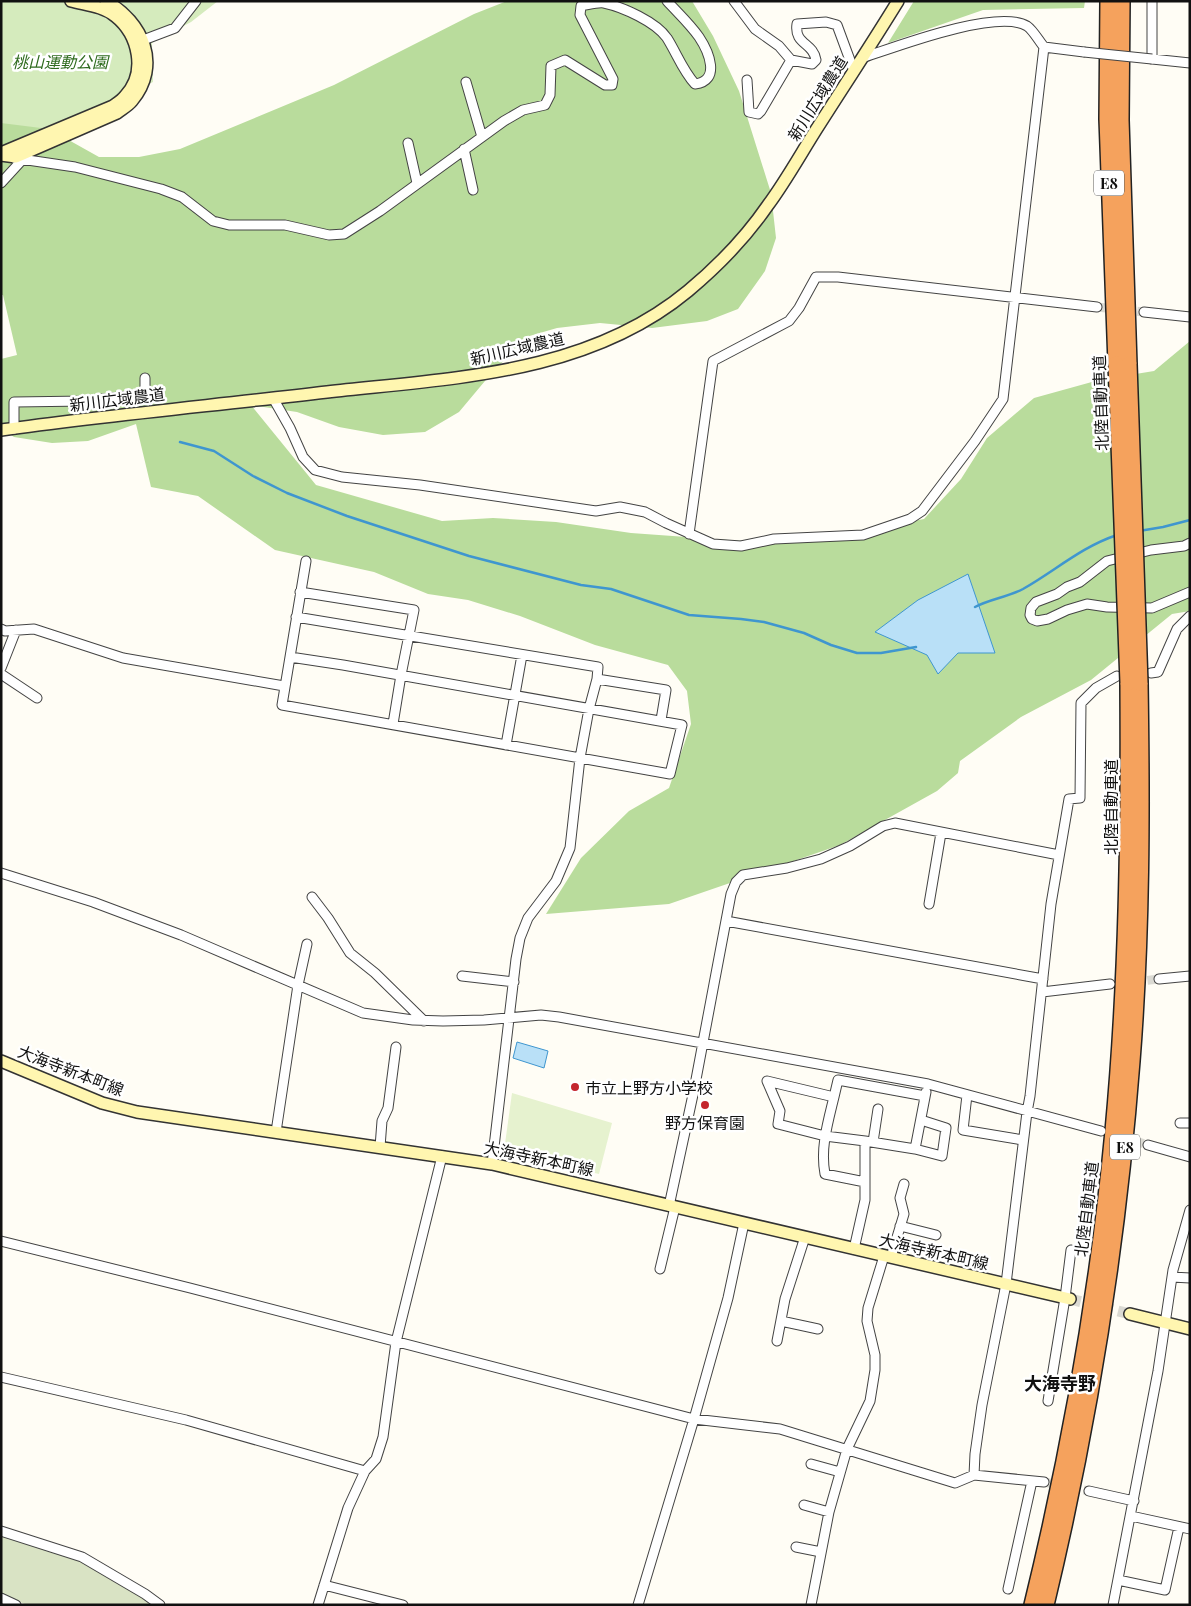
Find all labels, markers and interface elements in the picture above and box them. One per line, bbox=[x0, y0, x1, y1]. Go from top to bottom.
park label: 桃山運動公園 bbox=[12, 51, 110, 72]
street label: 新川広域農道 bbox=[783, 52, 851, 144]
road number: E8 bbox=[1094, 170, 1124, 196]
street label: 新川広域農道 bbox=[468, 327, 566, 369]
street label: 北陸自動車道 bbox=[1088, 355, 1112, 451]
street label: 新川広域農道 bbox=[68, 383, 166, 415]
street label: 北陸自動車道 bbox=[1100, 759, 1121, 855]
street label: 大海寺新本町線 bbox=[15, 1040, 127, 1100]
place label: 市立上野方小学校 bbox=[585, 1077, 713, 1098]
marker: 市立上野方小学校 bbox=[569, 1081, 581, 1093]
marker: 野方保育園 bbox=[699, 1099, 711, 1111]
place label: 野方保育園 bbox=[665, 1112, 745, 1133]
road number: E8 bbox=[1110, 1134, 1140, 1160]
street label: 大海寺新本町線 bbox=[482, 1136, 596, 1180]
street label: 北陸自動車道 bbox=[1070, 1160, 1102, 1258]
street label: 大海寺新本町線 bbox=[877, 1228, 991, 1274]
district label: 大海寺野 bbox=[1024, 1371, 1096, 1395]

